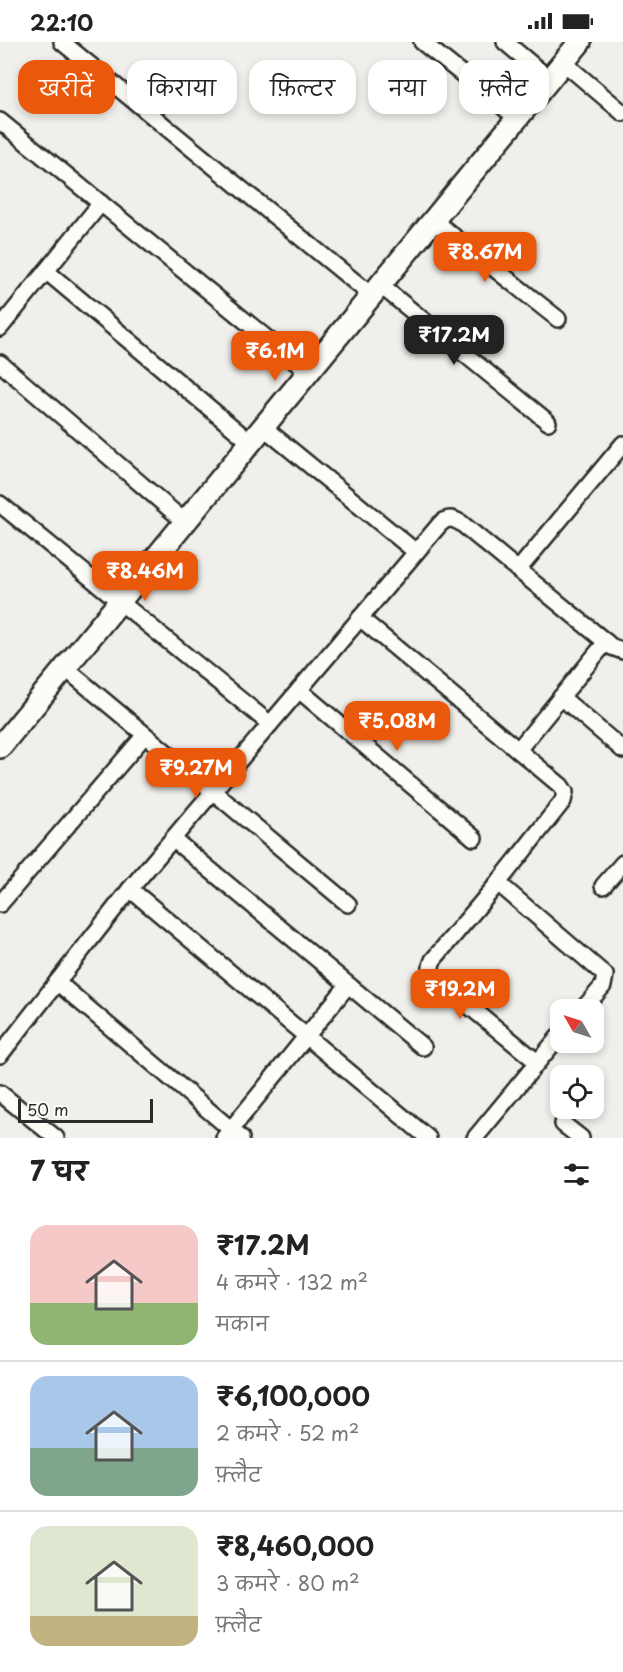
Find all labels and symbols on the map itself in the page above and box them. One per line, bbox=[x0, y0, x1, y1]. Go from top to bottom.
pin: ₹8.67M bbox=[436, 232, 534, 283]
pin: ₹17.2M bbox=[405, 315, 503, 366]
pin: ₹6.1M bbox=[233, 331, 317, 382]
pin: ₹8.46M bbox=[96, 551, 194, 602]
pin: ₹5.08M bbox=[348, 701, 446, 752]
pin: ₹9.27M bbox=[147, 748, 245, 799]
pin: ₹19.2M bbox=[411, 969, 509, 1020]
north arrow bbox=[550, 999, 604, 1053]
scale bar bbox=[18, 1096, 153, 1124]

